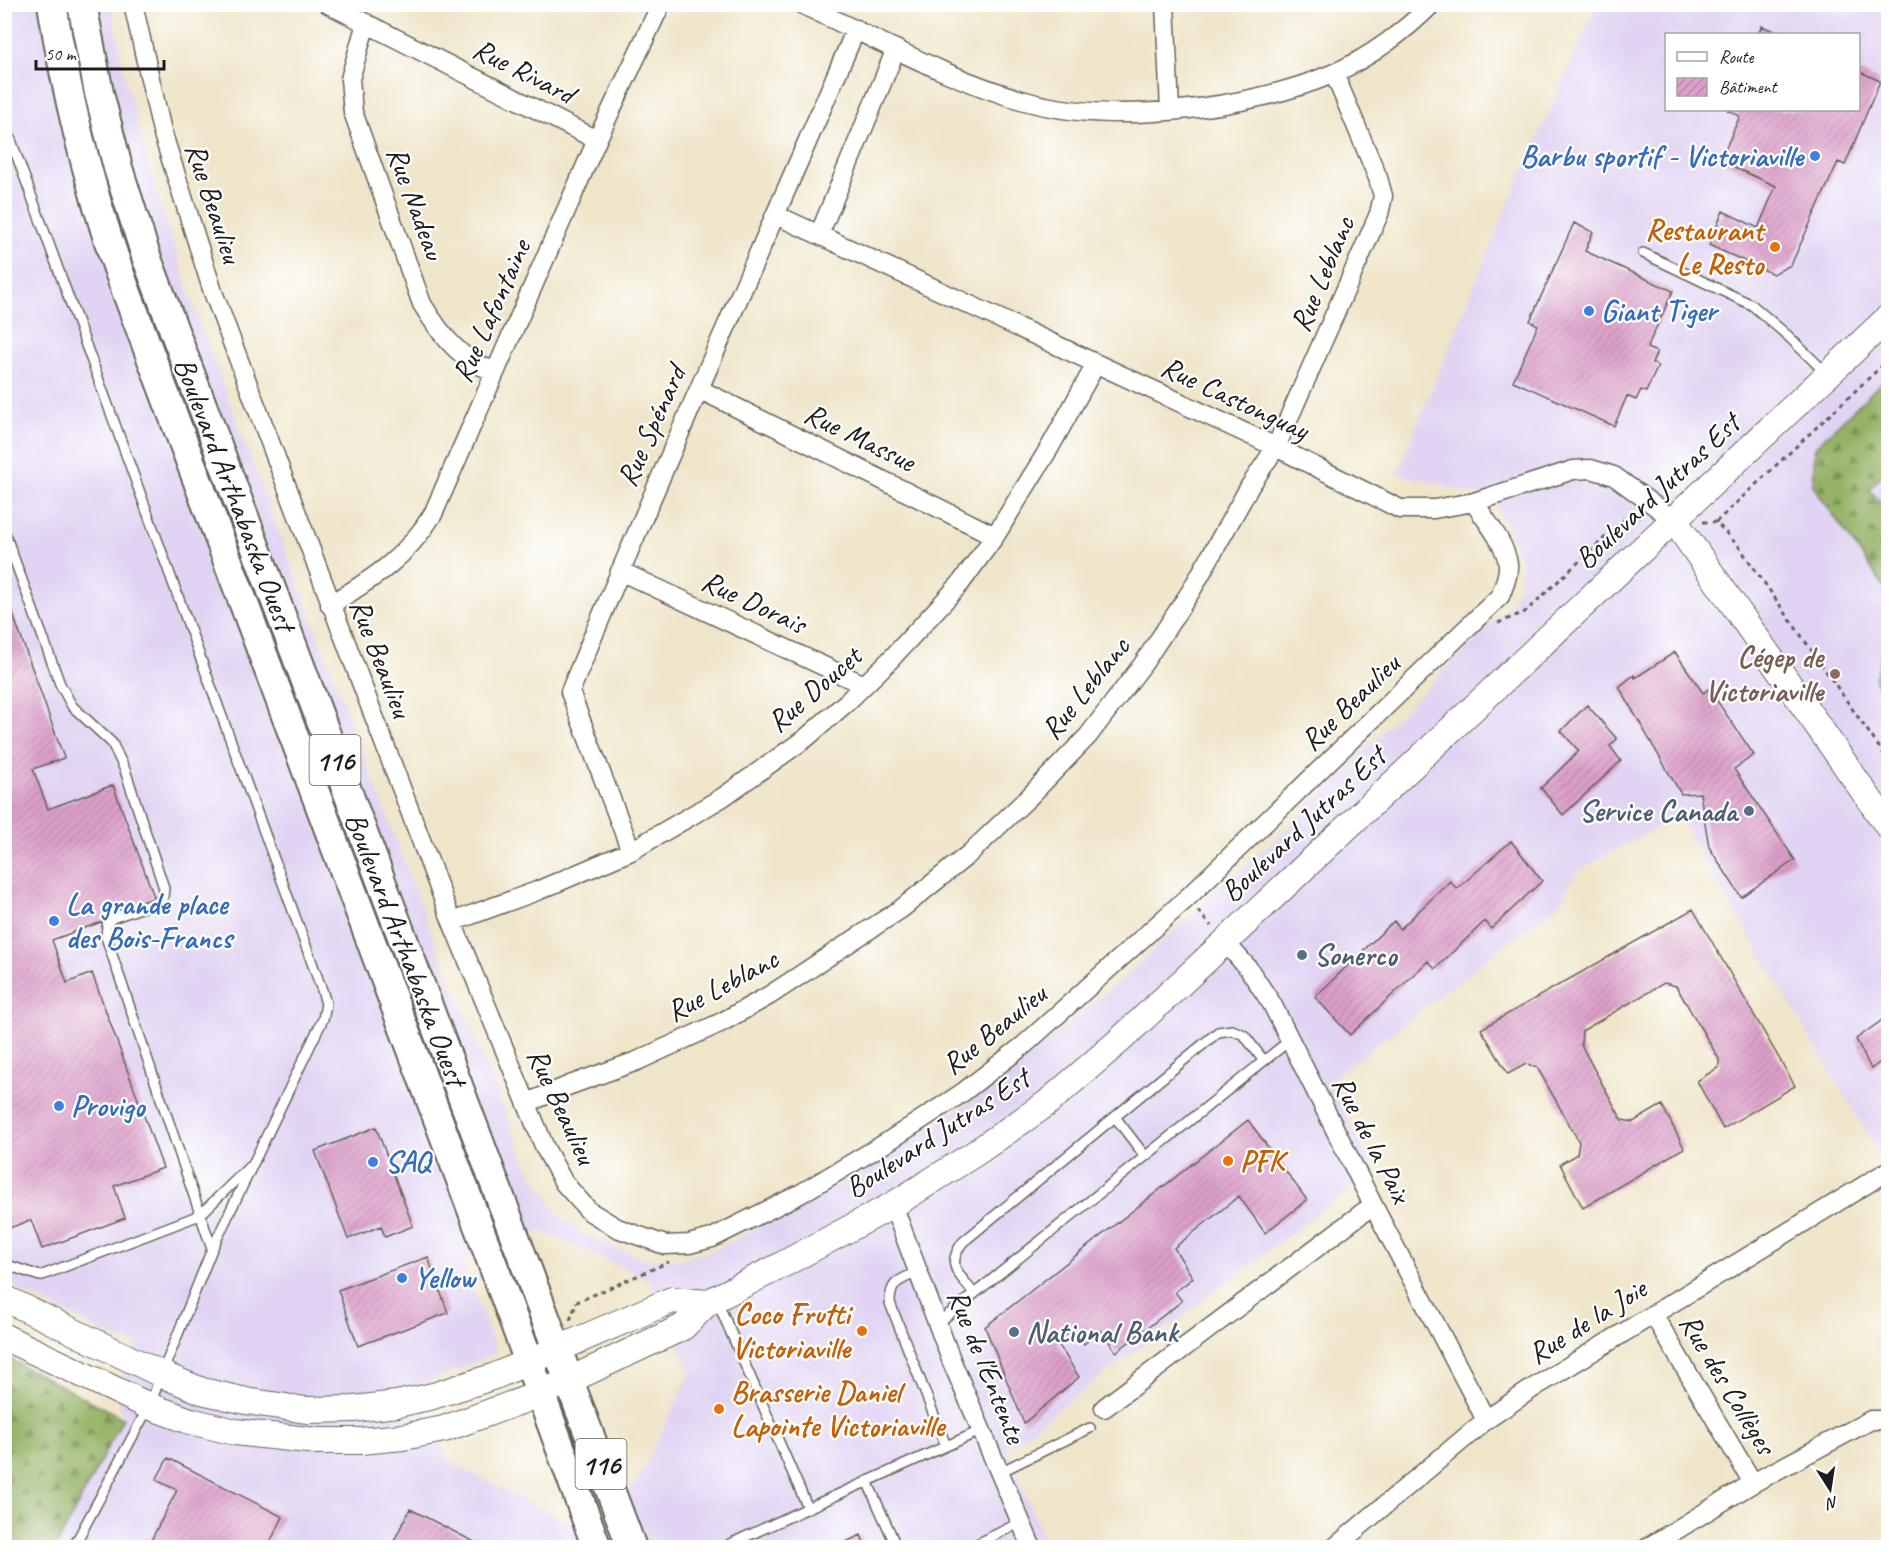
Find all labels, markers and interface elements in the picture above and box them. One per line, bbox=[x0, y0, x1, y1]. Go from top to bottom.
street label: Rue Rivard bbox=[467, 29, 585, 115]
scale bar bbox=[36, 33, 164, 71]
legend bbox=[1665, 33, 1860, 111]
text: 50 m bbox=[45, 43, 78, 65]
text: Route bbox=[1719, 46, 1754, 68]
text: Bâtiment bbox=[1719, 76, 1779, 98]
place label: Barbu sportif - Victoriaville bbox=[1520, 137, 1805, 175]
street label: Rue Beaulieu bbox=[177, 138, 252, 270]
street label: Rue Nadeau bbox=[378, 141, 455, 266]
marker: Barbu sportif - Victoriaville bbox=[1808, 149, 1822, 163]
street label: Rue Leblanc bbox=[1281, 210, 1364, 337]
place label: Restaurant Le Resto bbox=[1645, 211, 1766, 283]
street label: Rue Lafontaine bbox=[443, 232, 540, 388]
marker: Restaurant Le Resto bbox=[1768, 240, 1782, 254]
place label: Giant Tiger bbox=[1601, 292, 1720, 330]
marker: Giant Tiger bbox=[1582, 304, 1596, 318]
street label: Rue Castonguay bbox=[1155, 347, 1317, 449]
street label: Boulevard Arthabaska Ouest bbox=[165, 352, 306, 640]
street label: Rue Spénard bbox=[608, 356, 696, 492]
street label: Rue Massue bbox=[798, 394, 924, 481]
street label: Boulevard Jutras Est bbox=[1567, 402, 1750, 577]
street label: Rue Dorais bbox=[696, 561, 815, 644]
street label: Rue Beaulieu bbox=[341, 593, 422, 725]
street label: Rue Leblanc bbox=[1032, 628, 1139, 747]
street label: Rue Doucet bbox=[759, 636, 871, 740]
place label: Cégep de Victoriaville bbox=[1705, 638, 1825, 710]
street label: Rue Beaulieu bbox=[1292, 644, 1409, 759]
marker: Cégep de Victoriaville bbox=[1828, 667, 1842, 681]
road number: 116 bbox=[310, 735, 360, 785]
street label: Boulevard Jutras Est bbox=[1213, 735, 1396, 910]
place label: Service Canada bbox=[1579, 792, 1739, 830]
marker: Service Canada bbox=[1742, 804, 1756, 818]
street label: Boulevard Arthabaska Ouest bbox=[336, 807, 477, 1095]
place label: La grande place des Bois-Francs bbox=[66, 885, 235, 957]
marker: La grande place des Bois-Francs bbox=[47, 914, 61, 928]
place label: Sonerco bbox=[1314, 936, 1398, 974]
street label: Rue Leblanc bbox=[660, 939, 786, 1030]
marker: Sonerco bbox=[1295, 948, 1309, 962]
street label: Rue Beaulieu bbox=[934, 974, 1056, 1083]
street label: Rue Beaulieu bbox=[519, 1042, 606, 1172]
street label: Boulevard Jutras Est bbox=[838, 1057, 1040, 1207]
street label: Rue de la Paix bbox=[1324, 1069, 1421, 1211]
place label: Provigo bbox=[71, 1087, 146, 1125]
marker: Provigo bbox=[52, 1099, 66, 1113]
place label: PFK bbox=[1240, 1142, 1289, 1180]
place label: SAQ bbox=[385, 1143, 433, 1181]
marker: PFK bbox=[1221, 1154, 1235, 1168]
marker: SAQ bbox=[366, 1155, 380, 1169]
place label: Yellow bbox=[414, 1259, 477, 1297]
street label: Rue de la Joie bbox=[1521, 1269, 1655, 1372]
marker: Yellow bbox=[395, 1271, 409, 1285]
street label: Rue de l'Entente bbox=[939, 1283, 1036, 1451]
place label: Coco Frutti Victoriaville bbox=[732, 1295, 854, 1367]
street label: Rue des Collèges bbox=[1671, 1307, 1786, 1464]
place label: National Bank bbox=[1026, 1313, 1180, 1351]
marker: Coco Frutti Victoriaville bbox=[855, 1324, 869, 1338]
marker: National Bank bbox=[1007, 1325, 1021, 1339]
place label: Brasserie Daniel Lapointe Victoriaville bbox=[731, 1373, 947, 1445]
marker: Brasserie Daniel Lapointe Victoriaville bbox=[712, 1402, 726, 1416]
road number: 116 bbox=[576, 1439, 626, 1489]
north arrow bbox=[1800, 1459, 1860, 1519]
text: N bbox=[1823, 1492, 1840, 1514]

